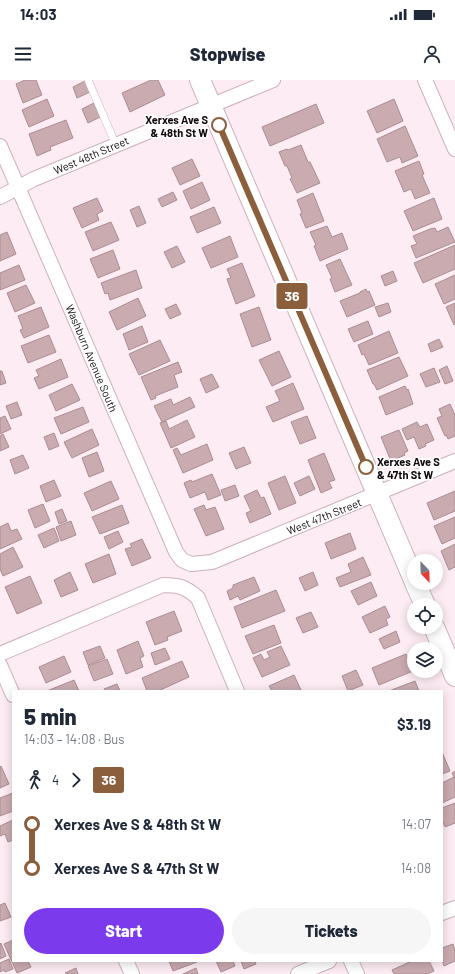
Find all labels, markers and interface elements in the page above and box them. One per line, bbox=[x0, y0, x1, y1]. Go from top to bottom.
text: 14:03 bbox=[20, 5, 57, 23]
icon: menu bbox=[12, 43, 34, 65]
text: Stopwise bbox=[190, 43, 265, 65]
icon: person bbox=[421, 43, 443, 65]
place label: Xerxes Ave S & 48th St W bbox=[145, 113, 208, 139]
marker: Xerxes Ave S & 48th St W bbox=[211, 117, 227, 133]
street label: West 48th Street bbox=[51, 133, 131, 177]
line badge: 36 bbox=[274, 283, 310, 309]
text: 36 bbox=[284, 287, 300, 304]
street label: Washburn Avenue South bbox=[63, 302, 121, 414]
place label: Xerxes Ave S & 47th St W bbox=[377, 455, 440, 481]
marker: Xerxes Ave S & 47th St W bbox=[358, 459, 374, 475]
street label: West 47th Street bbox=[285, 495, 363, 537]
north arrow bbox=[407, 554, 443, 590]
map controls bbox=[407, 554, 443, 678]
button: locate bbox=[407, 598, 443, 634]
button: layers bbox=[407, 642, 443, 678]
text: 5 min bbox=[24, 703, 77, 729]
text: $3.19 bbox=[397, 715, 431, 733]
text: 14:03 – 14:08 · Bus bbox=[24, 731, 125, 747]
icon: walk bbox=[24, 769, 46, 791]
icon: forward bbox=[65, 769, 87, 791]
text: 36 bbox=[101, 771, 116, 788]
text: 4 bbox=[52, 772, 59, 788]
text: Xerxes Ave S & 48th St W bbox=[54, 815, 221, 833]
text: 14:07 bbox=[401, 816, 431, 832]
text: Xerxes Ave S & 47th St W bbox=[54, 859, 219, 877]
text: 14:08 bbox=[401, 860, 431, 876]
button: Start bbox=[24, 908, 224, 954]
button: Tickets bbox=[232, 908, 431, 954]

